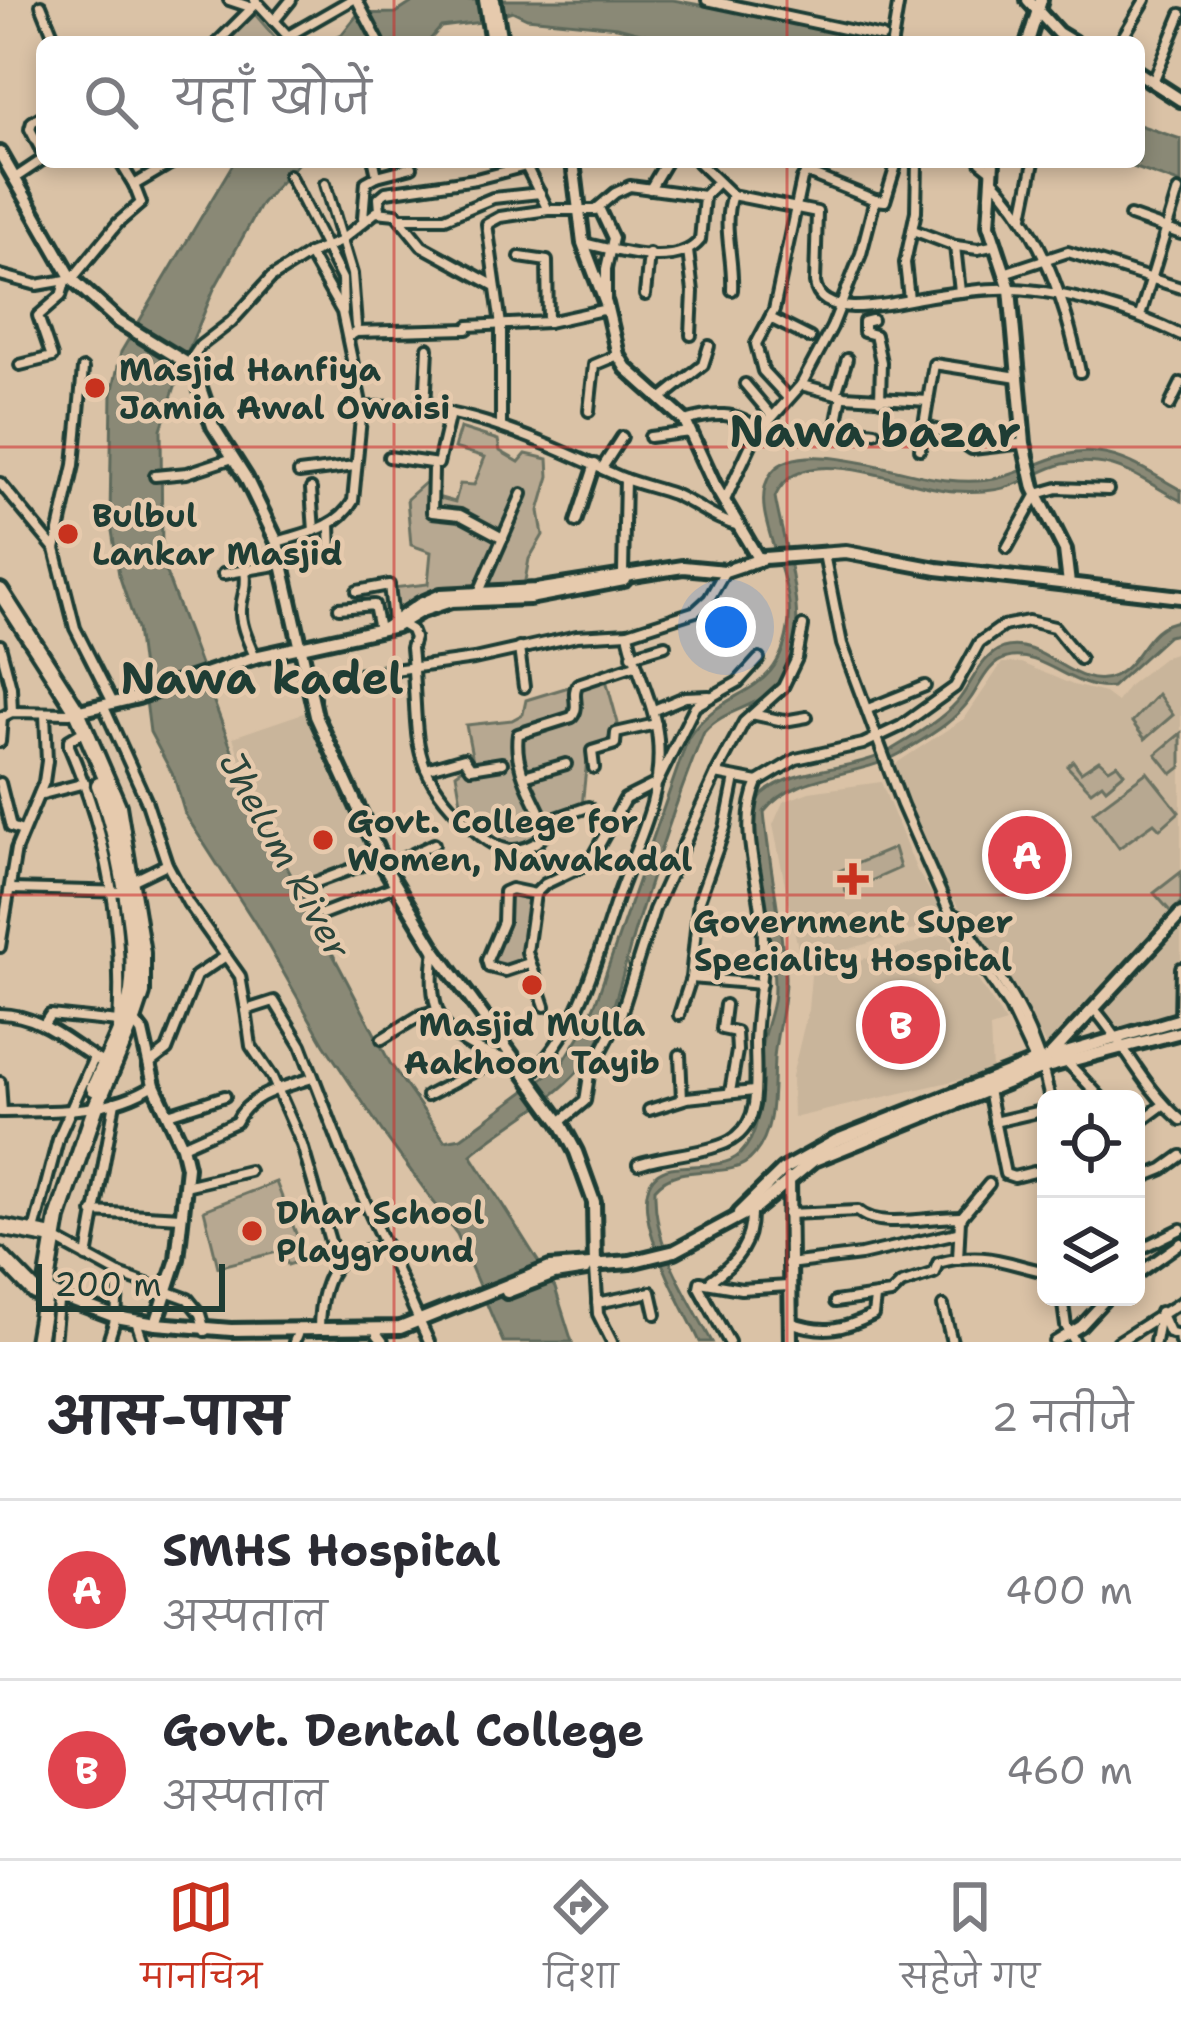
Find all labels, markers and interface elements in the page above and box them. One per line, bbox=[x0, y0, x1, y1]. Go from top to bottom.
search box bbox=[36, 36, 1145, 168]
text: यहाँ खोजें bbox=[174, 68, 371, 128]
icon: search bbox=[78, 69, 144, 135]
place label: Masjid Hanfiya Jamia Awal Owaisi bbox=[119, 347, 450, 430]
marker: Masjid Hanfiya Jamia Awal Owaisi bbox=[82, 375, 108, 401]
district label: Nawa bazar bbox=[729, 401, 1021, 461]
place label: Bulbul Lankar Masjid bbox=[92, 493, 343, 576]
marker: Bulbul Lankar Masjid bbox=[55, 521, 81, 547]
your location bbox=[696, 597, 756, 657]
district label: Nawa kadel bbox=[120, 648, 404, 708]
water label: Jhelum River bbox=[208, 742, 363, 968]
place label: Govt. College for Women, Nawakadal bbox=[347, 799, 693, 882]
pin: A bbox=[988, 810, 1066, 900]
marker: Govt. College for Women, Nawakadal bbox=[310, 827, 336, 853]
marker: Government Super Speciality Hospital bbox=[837, 863, 869, 895]
place label: Government Super Speciality Hospital bbox=[693, 899, 1013, 982]
marker: Masjid Mulla Aakhoon Tayib bbox=[519, 972, 545, 998]
pin: B bbox=[862, 980, 940, 1070]
place label: Masjid Mulla Aakhoon Tayib bbox=[404, 1002, 660, 1085]
map controls bbox=[1037, 1090, 1145, 1306]
button: locate bbox=[1037, 1090, 1145, 1198]
place label: Dhar School Playground bbox=[276, 1190, 484, 1273]
button: layers bbox=[1037, 1198, 1145, 1306]
marker: Dhar School Playground bbox=[239, 1218, 265, 1244]
scale bar bbox=[36, 1258, 225, 1311]
text: 200 m bbox=[54, 1262, 162, 1307]
text: आस-पास bbox=[48, 1382, 287, 1450]
text: 2 नतीजे bbox=[991, 1391, 1133, 1443]
text: SMHS Hospital bbox=[162, 1520, 501, 1580]
text: A bbox=[72, 1564, 102, 1616]
text: 400 m bbox=[1005, 1564, 1133, 1616]
text: अस्पताल bbox=[162, 1590, 328, 1642]
text: Govt. Dental College bbox=[162, 1700, 644, 1760]
text: B bbox=[75, 1744, 99, 1796]
text: 460 m bbox=[1006, 1744, 1133, 1796]
text: अस्पताल bbox=[162, 1770, 328, 1822]
tab: मानचित्र bbox=[141, 1874, 262, 2013]
tab: दिशा bbox=[544, 1874, 619, 2013]
tab: सहेजे गए bbox=[900, 1874, 1040, 2013]

